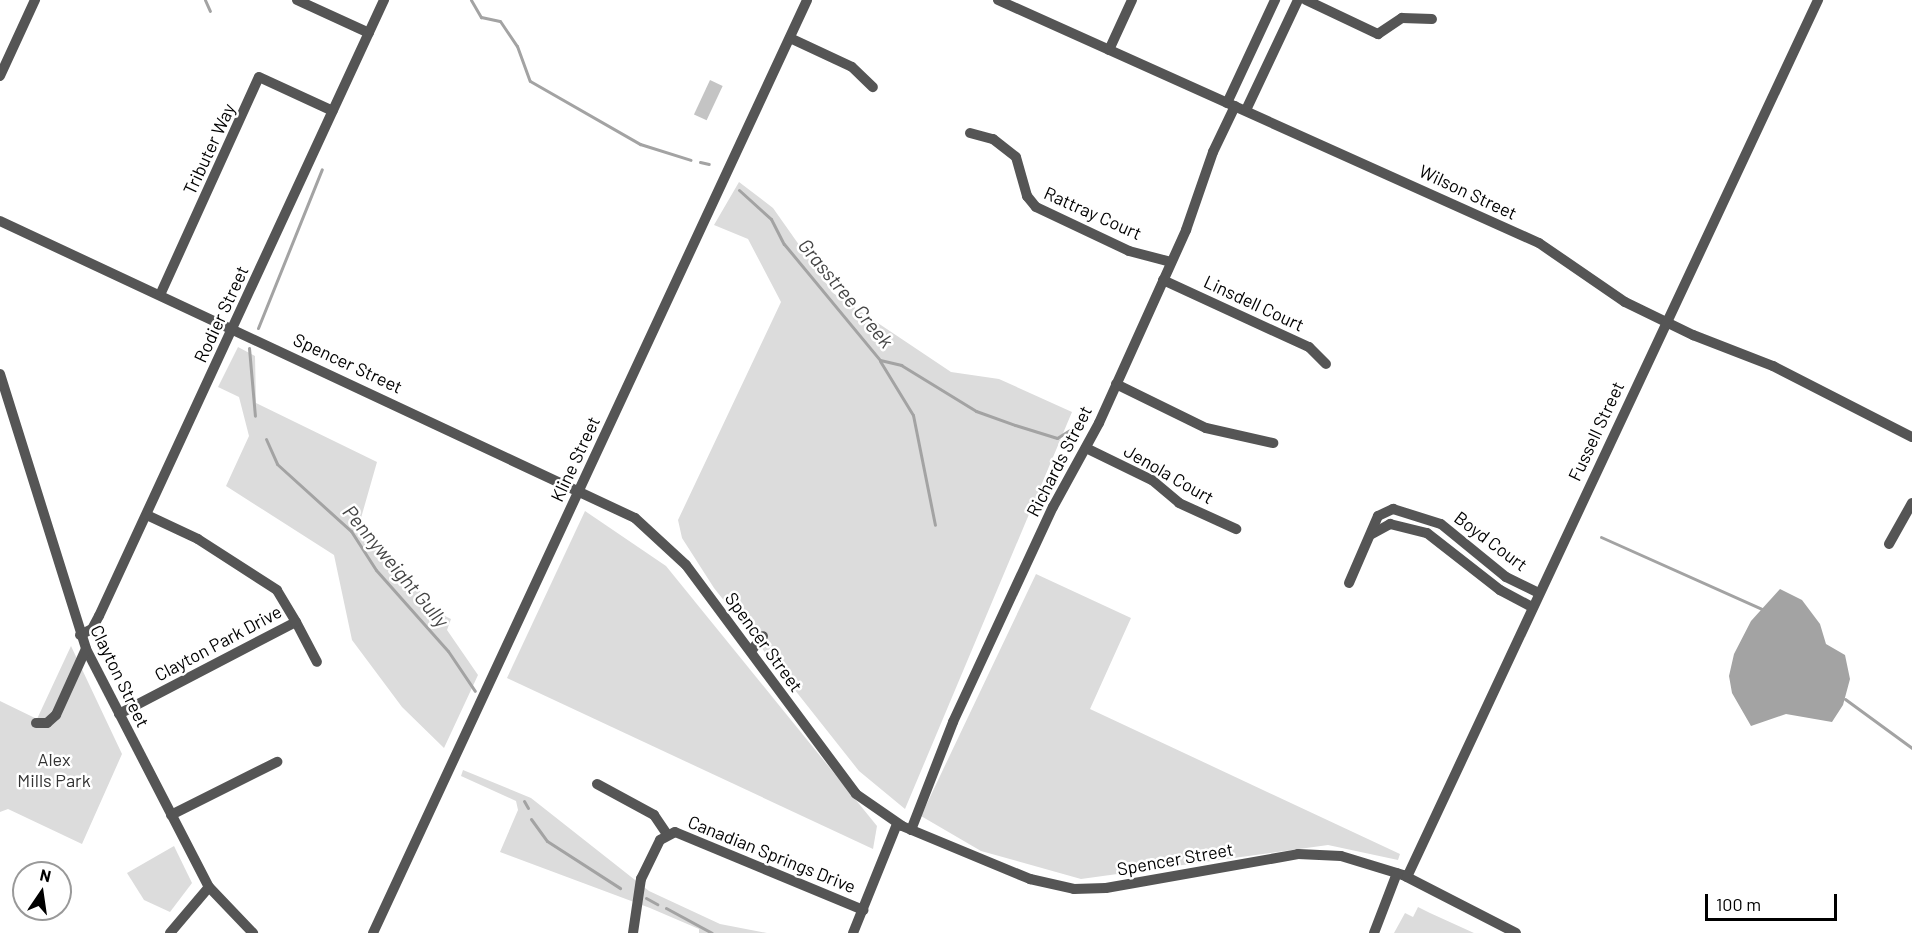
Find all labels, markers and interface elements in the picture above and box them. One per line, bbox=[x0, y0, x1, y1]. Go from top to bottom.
street label: Tributer Way bbox=[178, 100, 240, 198]
street label: Wilson Street bbox=[1416, 160, 1520, 224]
street label: Rattray Court bbox=[1041, 182, 1145, 244]
water label: Grasstree Creek bbox=[793, 233, 899, 353]
street label: Rodier Street bbox=[189, 262, 253, 366]
street label: Linsdell Court bbox=[1200, 270, 1308, 336]
street label: Spencer Street bbox=[290, 328, 406, 398]
street label: Fussell Street bbox=[1564, 378, 1628, 484]
street label: Richards Street bbox=[1022, 402, 1096, 520]
street label: Kline Street bbox=[546, 413, 604, 505]
street label: Jenola Court bbox=[1120, 440, 1218, 508]
water label: Pennyweight Gully bbox=[338, 500, 454, 632]
street label: Boyd Court bbox=[1450, 507, 1532, 575]
street label: Spencer Street bbox=[721, 588, 807, 696]
street label: Clayton Park Drive bbox=[151, 600, 285, 686]
street label: Clayton Street bbox=[86, 621, 154, 731]
park label: Alex Mills Park bbox=[17, 749, 91, 792]
street label: Canadian Springs Drive bbox=[685, 810, 859, 898]
street label: Spencer Street bbox=[1115, 838, 1235, 880]
north arrow bbox=[12, 861, 72, 921]
text: N bbox=[38, 864, 53, 885]
scale bar bbox=[1708, 882, 1840, 920]
text: 100 m bbox=[1716, 893, 1761, 915]

